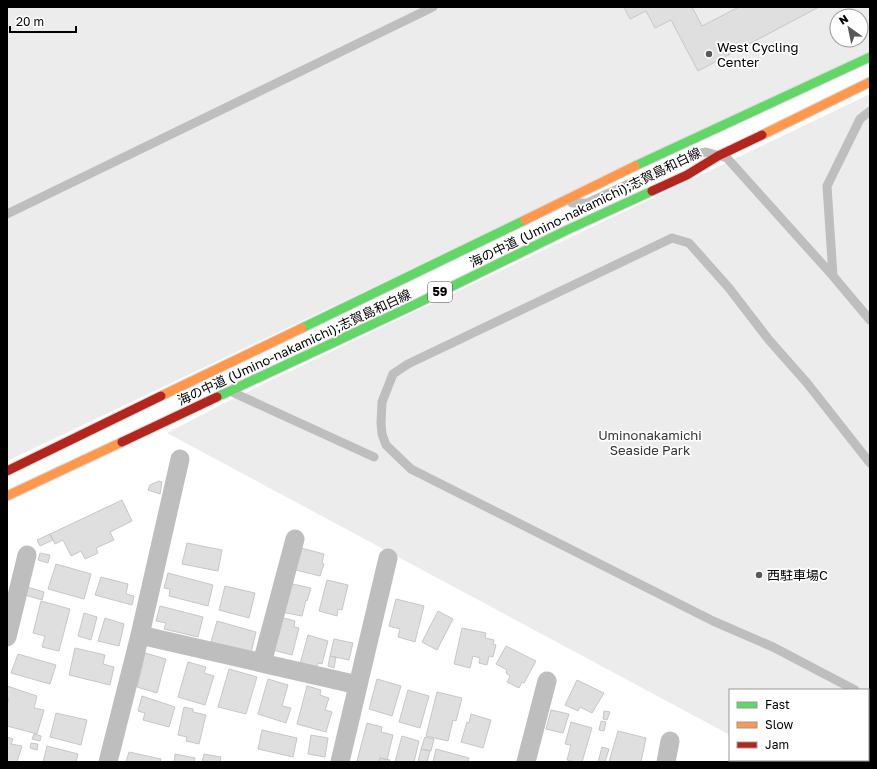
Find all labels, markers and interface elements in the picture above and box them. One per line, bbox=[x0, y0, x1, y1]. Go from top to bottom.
scale bar bbox=[10, 8, 76, 34]
north arrow bbox=[829, 8, 869, 48]
text: N bbox=[836, 11, 850, 27]
text: 20 m bbox=[16, 14, 44, 29]
place label: West Cycling Center bbox=[717, 39, 798, 70]
marker: West Cycling Center bbox=[704, 49, 714, 59]
street label: 海の中道 (Umino-nakamichi);志賀島和白線 bbox=[467, 144, 703, 270]
road number: 59 bbox=[428, 282, 452, 302]
street label: 海の中道 (Umino-nakamichi);志賀島和白線 bbox=[175, 286, 413, 408]
park label: Uminonakamichi Seaside Park bbox=[598, 427, 702, 458]
place label: 西駐車場C bbox=[767, 567, 828, 583]
marker: 西駐車場C bbox=[754, 570, 764, 580]
legend bbox=[729, 689, 869, 761]
text: Fast bbox=[765, 697, 790, 712]
text: Slow bbox=[765, 717, 793, 732]
text: Jam bbox=[765, 737, 789, 752]

